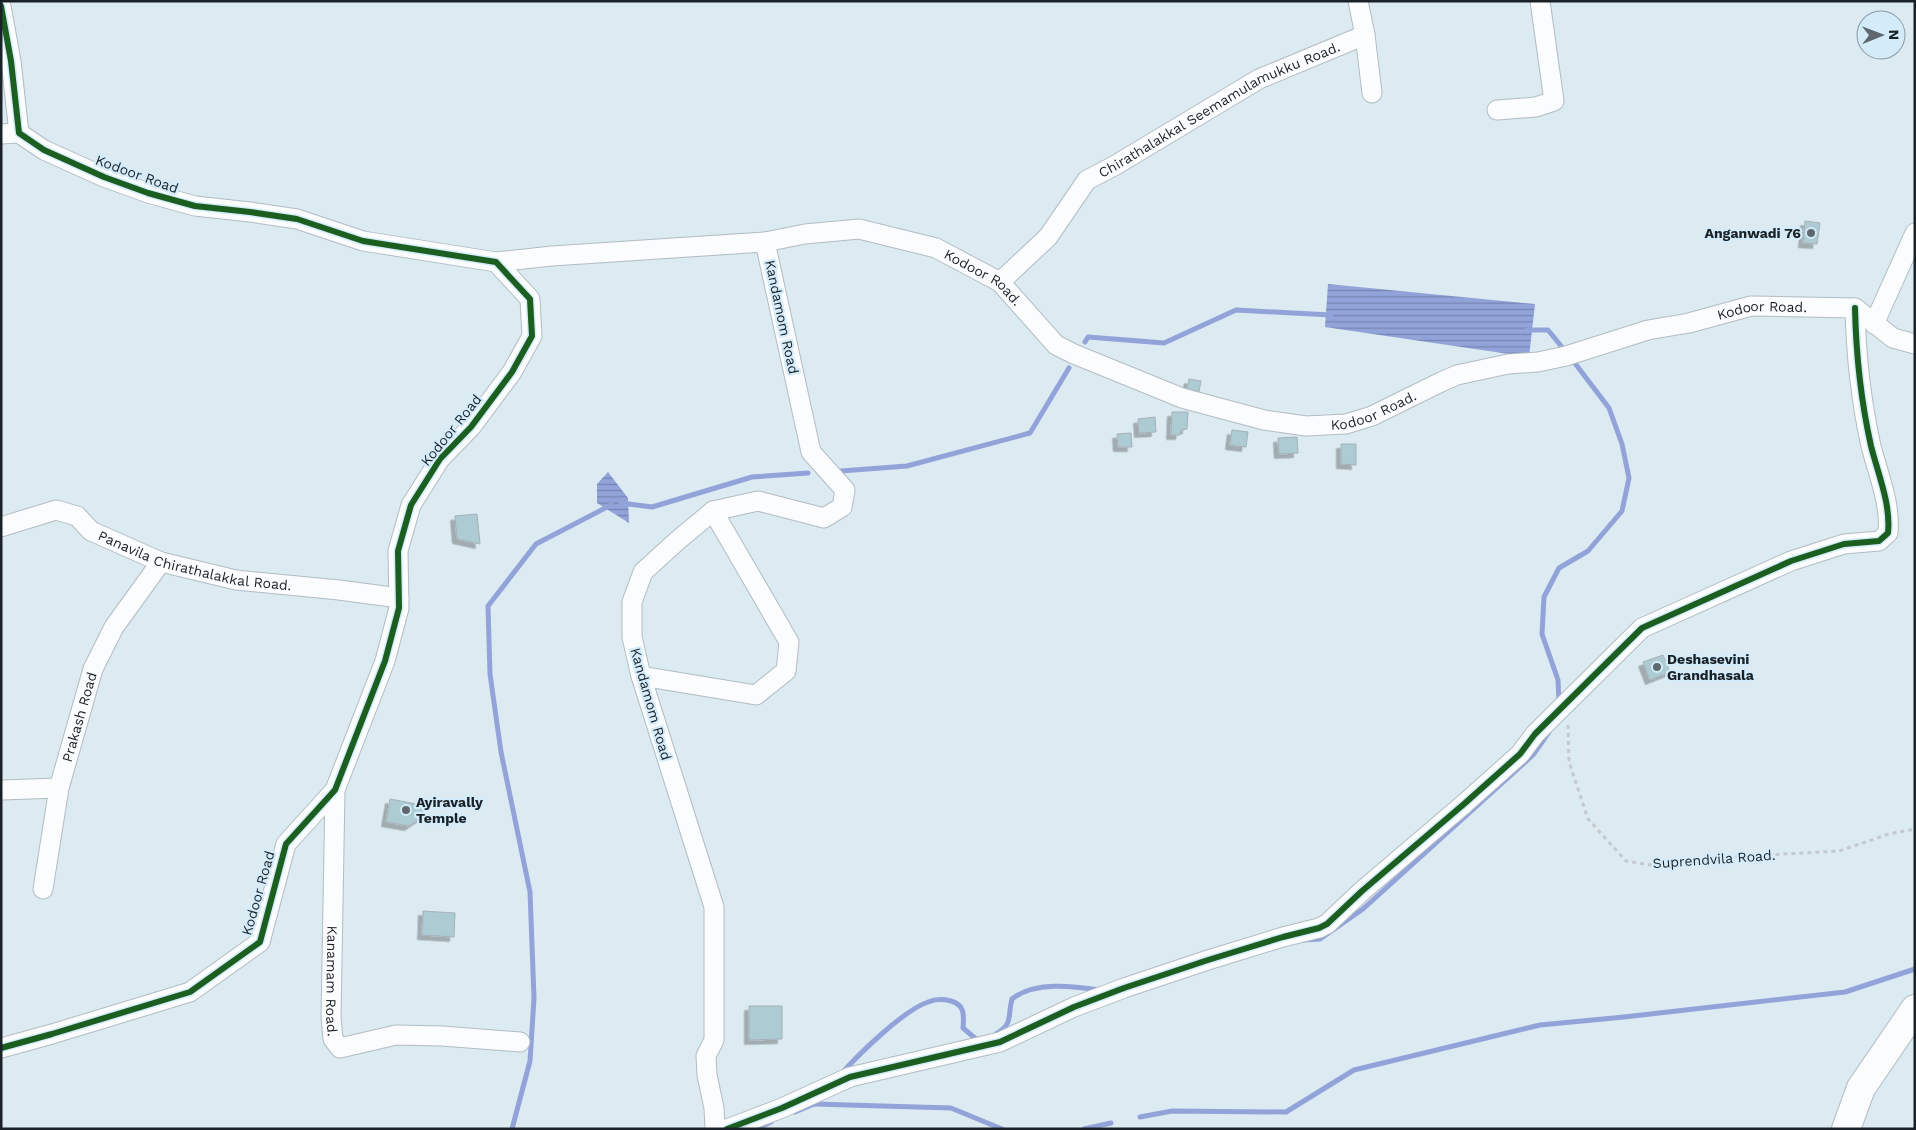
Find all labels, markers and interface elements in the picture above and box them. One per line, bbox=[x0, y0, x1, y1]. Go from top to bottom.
north arrow bbox=[1856, 10, 1906, 60]
text: N bbox=[1886, 29, 1902, 40]
street label: Chirathalakkal Seemamulamukku Road. bbox=[1096, 38, 1342, 181]
street label: Kodoor Road bbox=[93, 152, 181, 196]
place label: Anganwadi 76 bbox=[1704, 225, 1801, 241]
marker: Anganwadi 76 bbox=[1805, 227, 1817, 239]
street label: Kodoor Road. bbox=[942, 246, 1025, 309]
street label: Kandamom Road bbox=[762, 258, 802, 376]
street label: Kodoor Road. bbox=[1715, 298, 1807, 323]
street label: Kodoor Road. bbox=[1330, 388, 1419, 433]
street label: Kodoor Road bbox=[417, 391, 485, 469]
street label: Panavila Chirathalakkal Road. bbox=[96, 527, 292, 593]
street label: Kandamom Road bbox=[627, 646, 675, 762]
place label: Deshasevini Grandhasala bbox=[1667, 651, 1755, 683]
marker: Deshasevini Grandhasala bbox=[1651, 661, 1663, 673]
street label: Prakash Road bbox=[59, 670, 100, 764]
place label: Ayiravally Temple bbox=[416, 794, 483, 826]
marker: Ayiravally Temple bbox=[400, 804, 412, 816]
street label: Suprendvila Road. bbox=[1652, 847, 1776, 871]
street label: Kodoor Road bbox=[238, 849, 278, 937]
street label: Kanamam Road. bbox=[323, 925, 341, 1037]

